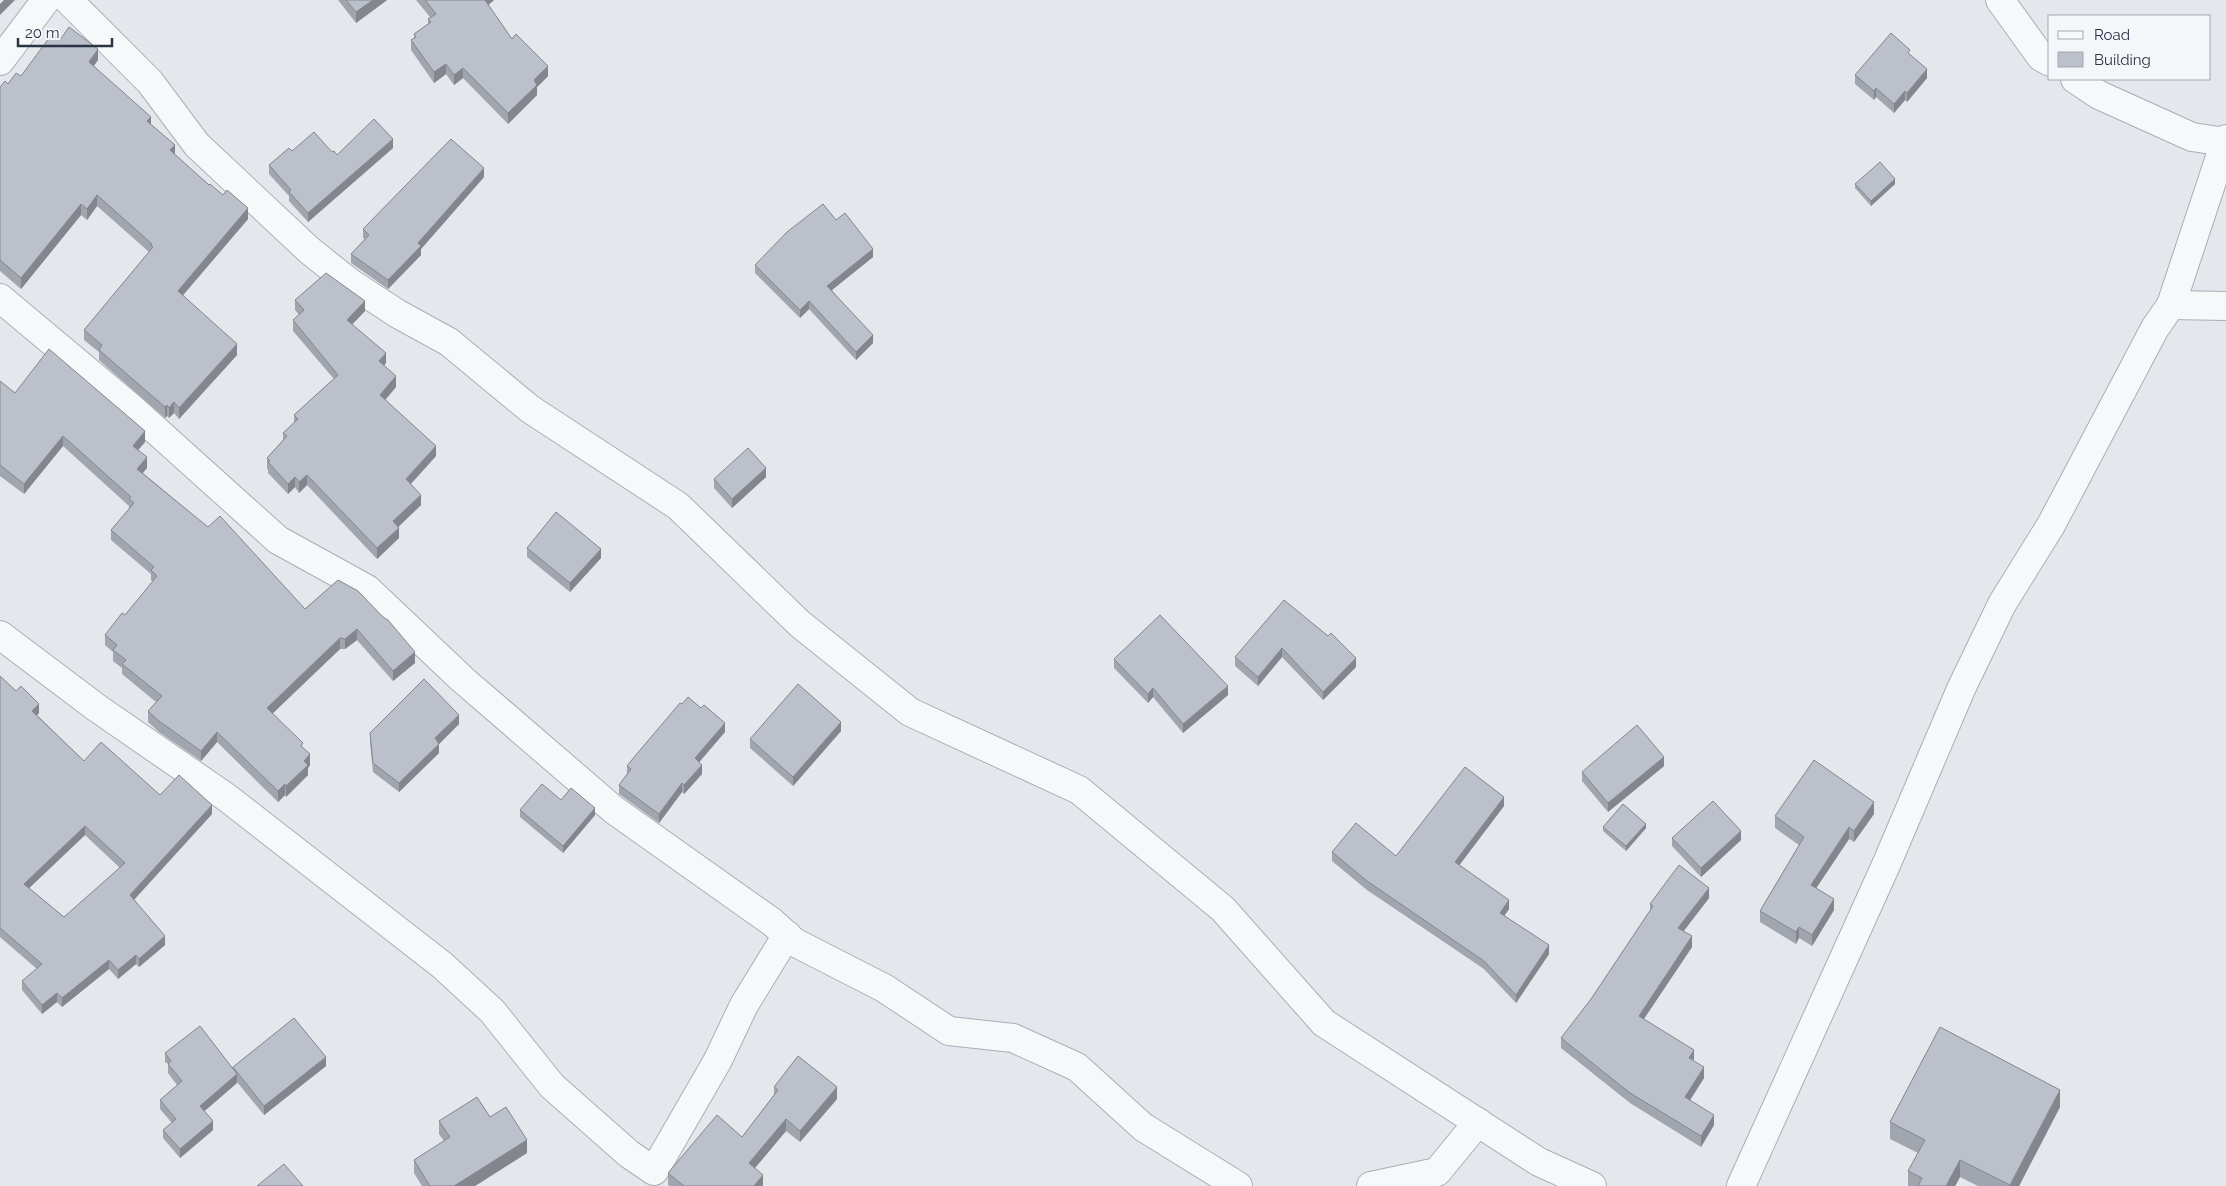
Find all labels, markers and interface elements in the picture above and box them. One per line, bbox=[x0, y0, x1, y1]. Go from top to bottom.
scale bar bbox=[18, 15, 111, 47]
legend bbox=[2048, 15, 2211, 80]
text: 20 m bbox=[25, 24, 60, 42]
text: Road bbox=[2094, 26, 2130, 44]
text: Building bbox=[2094, 51, 2151, 69]

